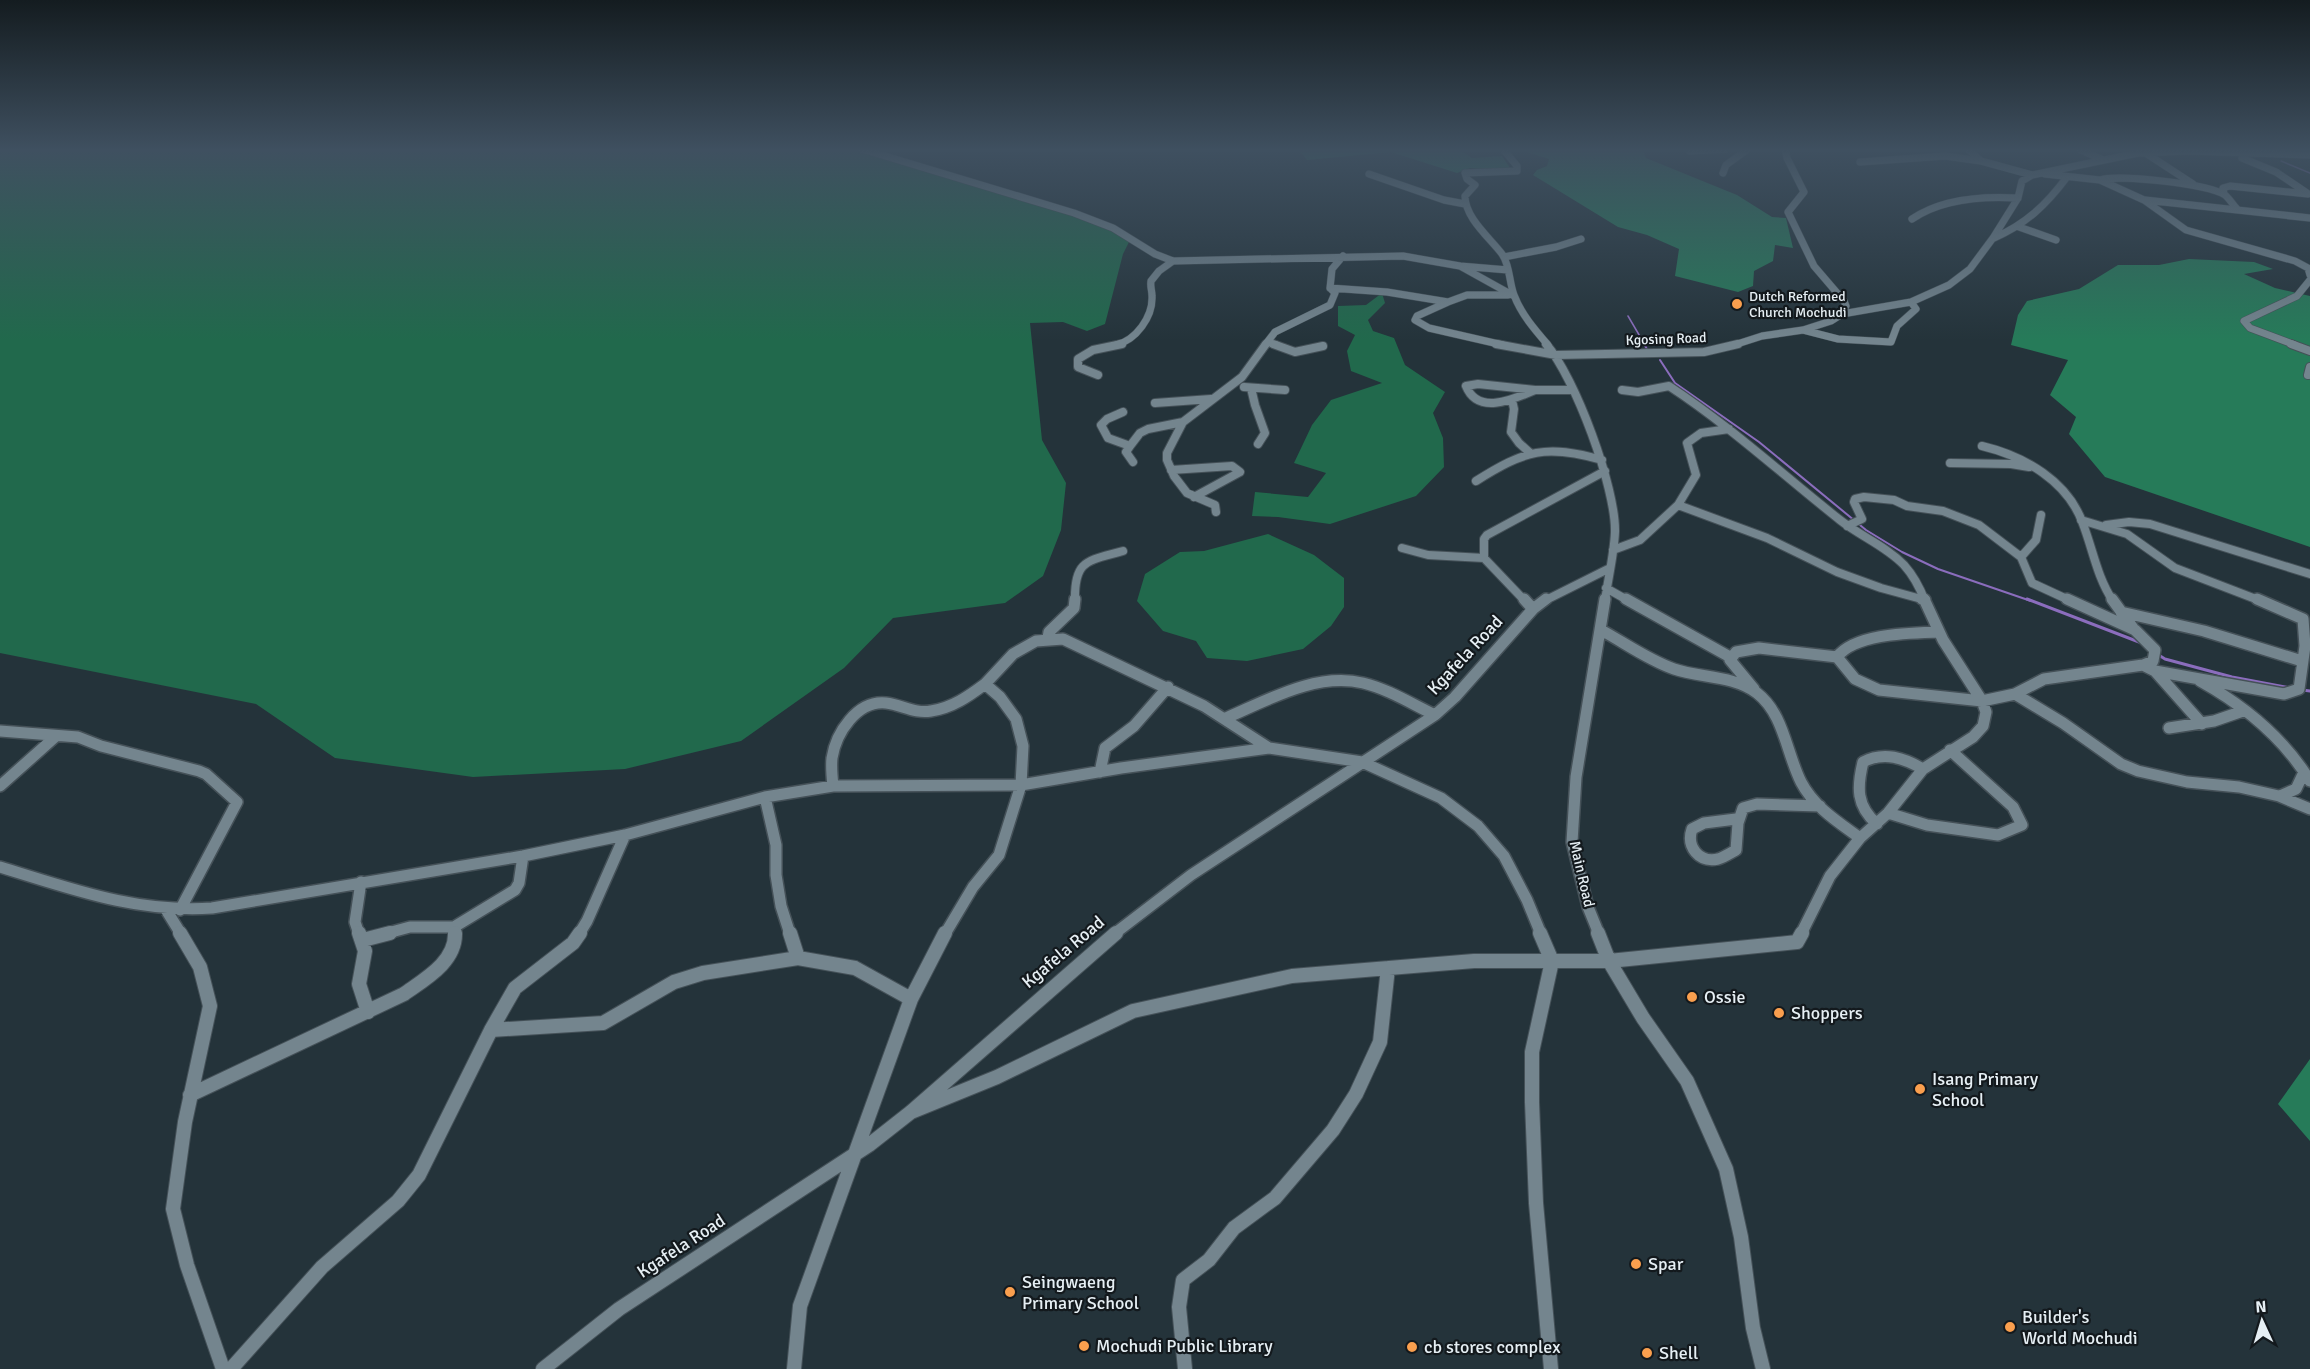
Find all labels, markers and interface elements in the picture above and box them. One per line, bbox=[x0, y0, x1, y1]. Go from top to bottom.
place label: Dutch Reformed Church Mochudi bbox=[1749, 288, 1847, 321]
marker: Dutch Reformed Church Mochudi bbox=[1730, 297, 1744, 311]
street label: Kgosing Road bbox=[1625, 329, 1707, 349]
street label: Kgafela Road bbox=[1423, 611, 1507, 699]
street label: Main Road bbox=[1566, 839, 1598, 909]
street label: Kgafela Road bbox=[1017, 911, 1109, 993]
place label: Ossie bbox=[1704, 986, 1746, 1008]
marker: Ossie bbox=[1685, 990, 1699, 1004]
place label: Shoppers bbox=[1791, 1002, 1863, 1024]
marker: Shoppers bbox=[1772, 1006, 1786, 1020]
place label: Isang Primary School bbox=[1932, 1068, 2039, 1111]
marker: Isang Primary School bbox=[1913, 1082, 1927, 1096]
street label: Kgafela Road bbox=[633, 1209, 729, 1283]
place label: Spar bbox=[1648, 1253, 1684, 1275]
marker: Spar bbox=[1629, 1257, 1643, 1271]
place label: Seingwaeng Primary School bbox=[1022, 1271, 1139, 1314]
marker: Seingwaeng Primary School bbox=[1003, 1285, 1017, 1299]
north arrow bbox=[2232, 1291, 2292, 1351]
text: N bbox=[2255, 1297, 2267, 1317]
place label: Builder's World Mochudi bbox=[2022, 1306, 2138, 1349]
marker: Builder's World Mochudi bbox=[2003, 1320, 2017, 1334]
place label: Mochudi Public Library bbox=[1096, 1335, 1273, 1357]
place label: cb stores complex bbox=[1424, 1336, 1561, 1358]
marker: Mochudi Public Library bbox=[1077, 1339, 1091, 1353]
marker: cb stores complex bbox=[1405, 1340, 1419, 1354]
place label: Shell bbox=[1659, 1342, 1698, 1364]
marker: Shell bbox=[1640, 1346, 1654, 1360]

